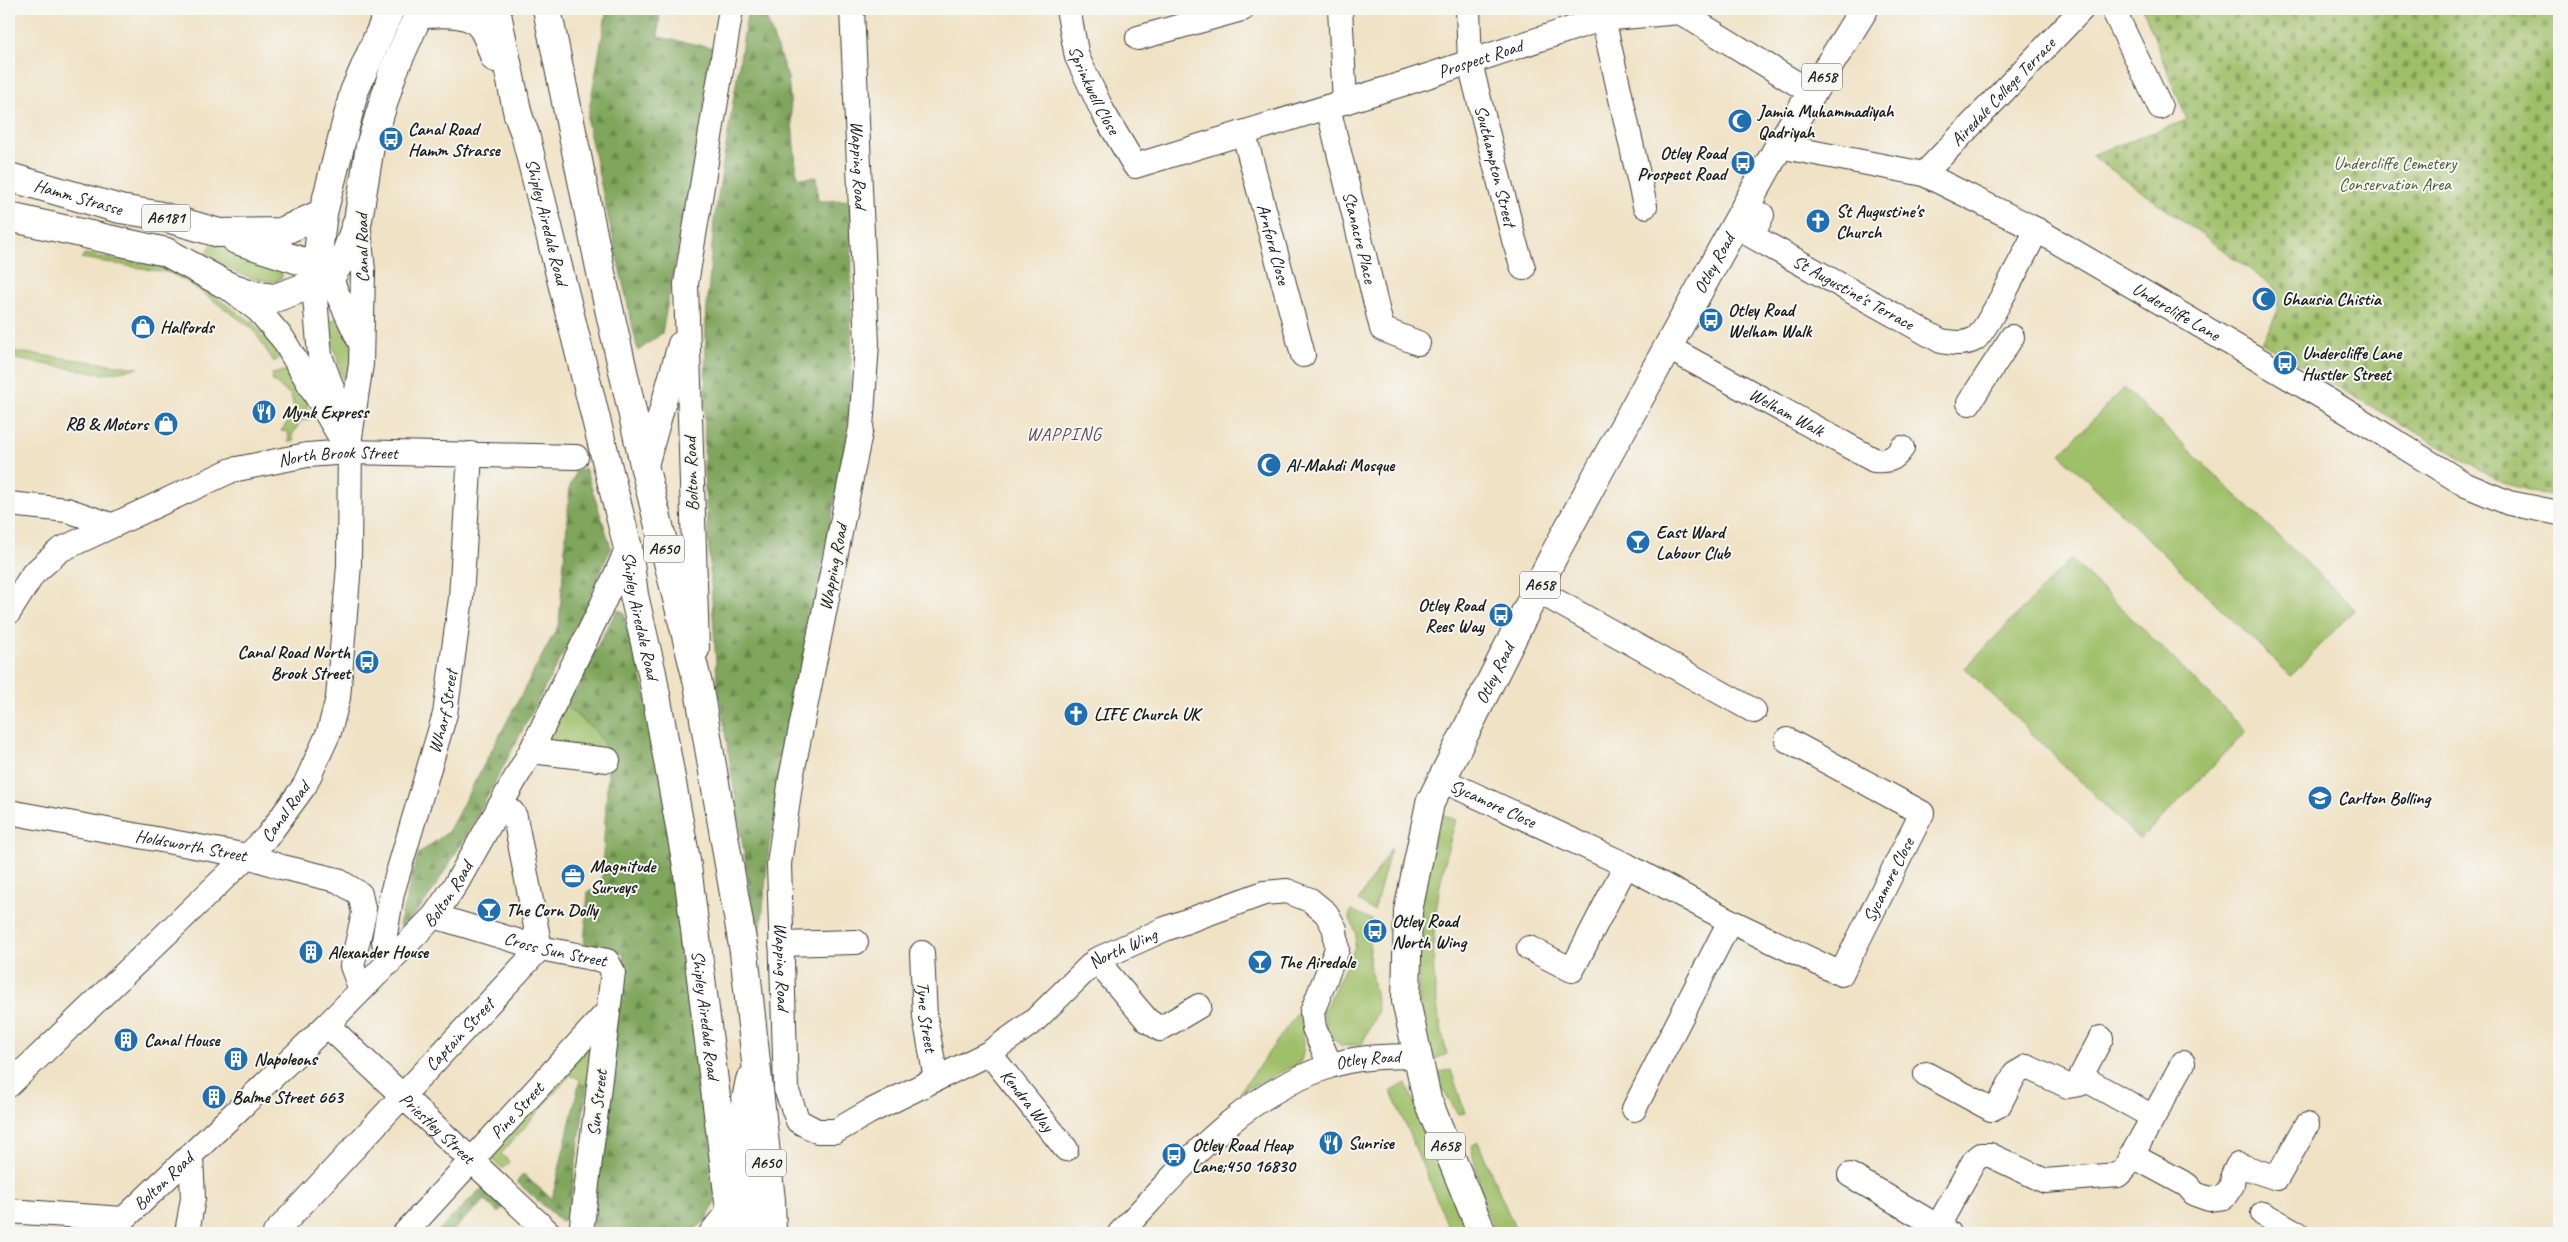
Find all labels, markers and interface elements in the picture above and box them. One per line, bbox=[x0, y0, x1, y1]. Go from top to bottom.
street label: Airedale College Terrace bbox=[1946, 32, 2061, 151]
street label: Prospect Road bbox=[1435, 34, 1528, 83]
street label: Sprinkwell Close bbox=[1064, 44, 1125, 139]
road number: A658 bbox=[1802, 64, 1842, 90]
place label: Jamia Muhammadiyah Qadriyah bbox=[1756, 100, 1895, 143]
street label: Southampton Street bbox=[1470, 103, 1522, 232]
mosque icon: Jamia Muhammadiyah Qadriyah bbox=[1727, 108, 1753, 134]
place label: Canal Road Hamm Strasse bbox=[408, 118, 502, 161]
street label: Wapping Road bbox=[846, 121, 872, 212]
bus stop icon: Canal Road Hamm Strasse bbox=[378, 126, 404, 152]
place label: Otley Road Prospect Road bbox=[1637, 142, 1729, 185]
bus stop icon: Otley Road Prospect Road bbox=[1730, 150, 1756, 176]
park label: Undercliffe Cemetery Conservation Area bbox=[2334, 152, 2458, 195]
street label: Shipley Airedale Road bbox=[521, 156, 574, 290]
street label: Hamm Strasse bbox=[32, 174, 126, 220]
street label: Stanacre Place bbox=[1338, 189, 1382, 286]
place label: St Augustine's Church bbox=[1836, 200, 1925, 243]
street label: Arnford Close bbox=[1252, 201, 1295, 288]
road number: A6181 bbox=[142, 204, 190, 232]
church icon: St Augustine's Church bbox=[1805, 208, 1831, 234]
street label: Canal Road bbox=[350, 210, 374, 283]
street label: Otley Road bbox=[1689, 227, 1741, 297]
street label: St Augustine's Terrace bbox=[1789, 250, 1919, 335]
street label: Undercliffe Lane bbox=[2128, 277, 2225, 346]
mosque icon: Ghausia Chistia bbox=[2251, 286, 2277, 312]
place label: Ghausia Chistia bbox=[2282, 288, 2383, 310]
place label: Otley Road Welham Walk bbox=[1728, 299, 1814, 342]
bus stop icon: Otley Road Welham Walk bbox=[1698, 307, 1724, 333]
shop icon: Halfords bbox=[130, 314, 156, 340]
place label: Halfords bbox=[160, 316, 215, 338]
place label: Undercliffe Lane Hustler Street bbox=[2302, 342, 2403, 385]
bus stop icon: Undercliffe Lane Hustler Street bbox=[2272, 350, 2298, 376]
street label: Welham Walk bbox=[1745, 383, 1829, 442]
restaurant icon: Mynk Express bbox=[251, 399, 277, 425]
place label: Mynk Express bbox=[282, 401, 370, 423]
shop icon: RB & Motors bbox=[153, 411, 179, 437]
place label: RB & Motors bbox=[65, 413, 150, 435]
district label: WAPPING bbox=[1026, 422, 1104, 446]
street label: Bolton Road bbox=[679, 434, 703, 512]
street label: North Brook Street bbox=[276, 441, 400, 472]
mosque icon: Al‐Mahdi Mosque bbox=[1256, 452, 1282, 478]
place label: Al‐Mahdi Mosque bbox=[1286, 454, 1396, 476]
street label: Wapping Road bbox=[814, 519, 853, 612]
place label: East Ward Labour Club bbox=[1656, 521, 1732, 564]
bar icon: East Ward Labour Club bbox=[1625, 529, 1651, 555]
road number: A650 bbox=[644, 536, 684, 562]
street label: Shipley Airedale Road bbox=[618, 551, 664, 684]
road number: A658 bbox=[1520, 572, 1560, 598]
place label: Otley Road Rees Way bbox=[1418, 594, 1487, 637]
bus stop icon: Otley Road Rees Way bbox=[1488, 602, 1514, 628]
street label: Otley Road bbox=[1470, 637, 1520, 708]
place label: Canal Road North Brook Street bbox=[237, 641, 352, 684]
bus stop icon: Canal Road North Brook Street bbox=[354, 649, 380, 675]
street label: Wharf Street bbox=[423, 665, 462, 756]
church icon: LIFE Church UK bbox=[1063, 701, 1089, 727]
place label: LIFE Church UK bbox=[1094, 703, 1203, 725]
street label: Sycamore Close bbox=[1447, 774, 1540, 833]
street label: Canal Road bbox=[256, 775, 316, 846]
school or university icon: Carlton Bolling bbox=[2307, 785, 2333, 811]
place label: Carlton Bolling bbox=[2338, 787, 2433, 809]
street label: Holdsworth Street bbox=[134, 824, 250, 867]
street label: Sycamore Close bbox=[1858, 833, 1919, 926]
street label: Bolton Road bbox=[418, 855, 479, 932]
place label: Magnitude Surveys bbox=[590, 855, 657, 898]
office icon: Magnitude Surveys bbox=[560, 863, 586, 889]
bar icon: The Corn Dolly bbox=[476, 897, 502, 923]
place label: The Corn Dolly bbox=[506, 899, 599, 921]
place label: Otley Road North Wing bbox=[1392, 910, 1469, 953]
bus stop icon: Otley Road North Wing bbox=[1362, 918, 1388, 944]
street label: North Wing bbox=[1083, 922, 1162, 973]
street label: Wapping Road bbox=[770, 923, 795, 1014]
street label: Cross Sun Street bbox=[501, 927, 610, 972]
building icon: Alexander House bbox=[298, 939, 324, 965]
place label: Alexander House bbox=[328, 941, 430, 963]
street label: Shipley Airedale Road bbox=[687, 949, 725, 1084]
bar icon: The Airedale bbox=[1247, 949, 1273, 975]
place label: The Airedale bbox=[1278, 951, 1357, 973]
street label: Tyne Street bbox=[912, 981, 942, 1056]
street label: Captain Street bbox=[420, 991, 501, 1076]
building icon: Canal House bbox=[113, 1027, 139, 1053]
place label: Canal House bbox=[144, 1029, 222, 1051]
street label: Otley Road bbox=[1333, 1045, 1403, 1075]
building icon: Napoleons bbox=[223, 1046, 249, 1072]
place label: Napoleons bbox=[254, 1048, 318, 1070]
street label: Kendra Way bbox=[995, 1065, 1060, 1138]
street label: Sun Street bbox=[582, 1067, 612, 1137]
street label: Pine Street bbox=[486, 1076, 550, 1143]
building icon: Balme Street 663 bbox=[201, 1084, 227, 1110]
place label: Balme Street 663 bbox=[232, 1086, 345, 1108]
street label: Priestley Street bbox=[395, 1088, 481, 1170]
restaurant icon: Sunrise bbox=[1318, 1130, 1344, 1156]
place label: Sunrise bbox=[1348, 1132, 1396, 1154]
road number: A658 bbox=[1425, 1132, 1465, 1160]
place label: Otley Road Heap Lane;450 16830 bbox=[1192, 1134, 1297, 1177]
bus stop icon: Otley Road Heap Lane;450 16830 bbox=[1161, 1142, 1187, 1168]
street label: Bolton Road bbox=[129, 1146, 200, 1215]
road number: A650 bbox=[746, 1150, 786, 1176]

